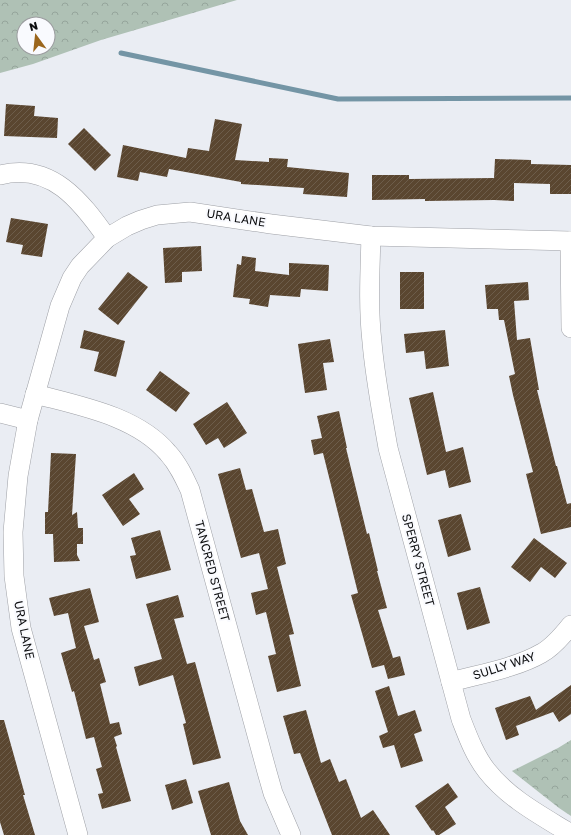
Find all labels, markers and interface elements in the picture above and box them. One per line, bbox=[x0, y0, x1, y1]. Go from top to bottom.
north arrow bbox=[16, 16, 56, 56]
text: N bbox=[28, 18, 39, 33]
street label: URA LANE bbox=[205, 205, 267, 230]
street label: SPERRY STREET bbox=[399, 512, 438, 608]
street label: TANCRED STREET bbox=[192, 519, 233, 624]
street label: URA LANE bbox=[11, 599, 38, 661]
street label: SULLY WAY bbox=[471, 648, 537, 683]

